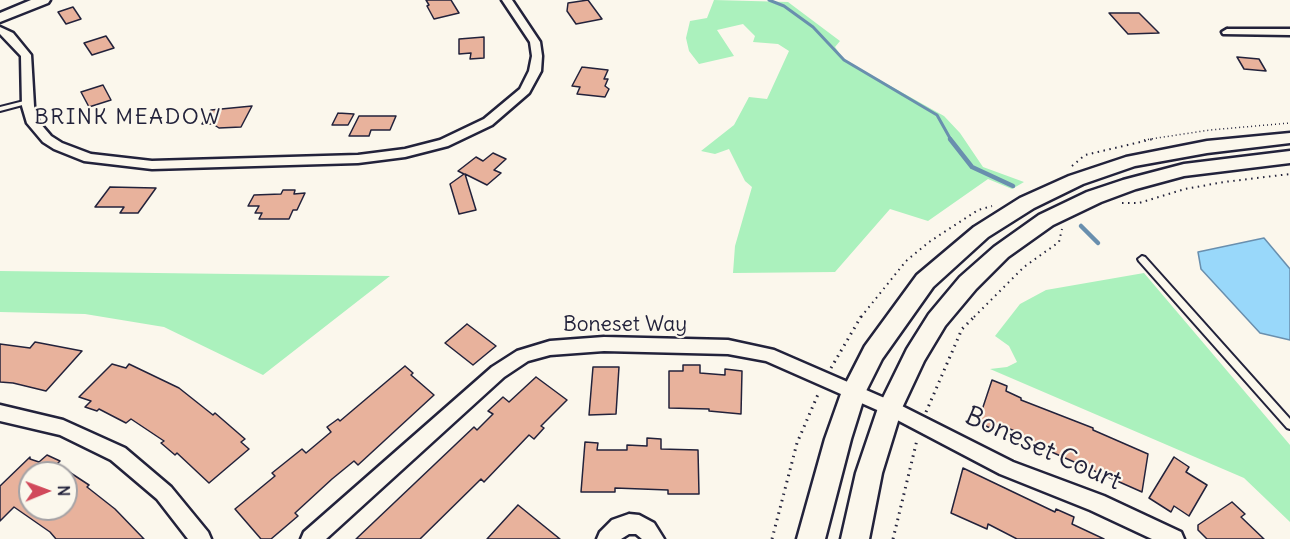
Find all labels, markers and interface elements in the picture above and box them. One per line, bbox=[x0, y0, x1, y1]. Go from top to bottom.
district label: BRINK MEADOW bbox=[34, 105, 222, 131]
street label: Boneset Way bbox=[563, 312, 687, 338]
street label: Boneset Court bbox=[960, 401, 1126, 497]
north arrow bbox=[18, 461, 78, 521]
text: N bbox=[54, 485, 74, 496]

